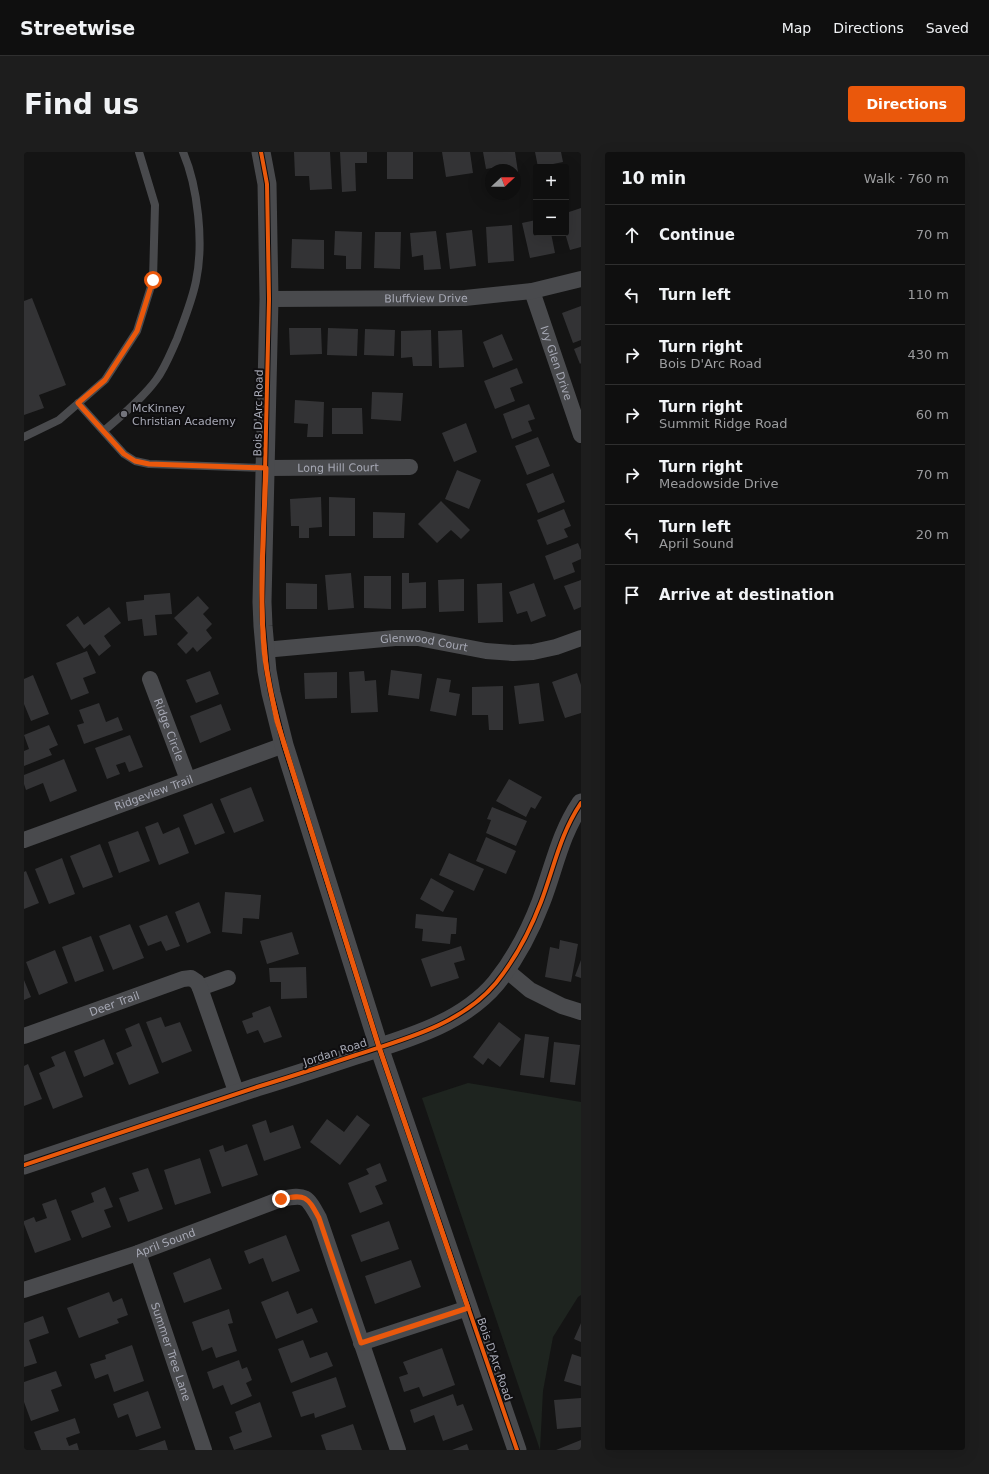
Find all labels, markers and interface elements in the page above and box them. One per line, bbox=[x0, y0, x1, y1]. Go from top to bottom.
text: Streetwise bbox=[20, 17, 135, 39]
text: Map bbox=[782, 20, 811, 36]
text: Directions bbox=[833, 20, 904, 36]
text: Saved bbox=[926, 20, 969, 36]
button: Directions bbox=[848, 86, 965, 122]
text: Find us bbox=[24, 88, 139, 121]
north arrow bbox=[485, 164, 521, 200]
map controls bbox=[533, 164, 569, 236]
button: + bbox=[533, 164, 569, 200]
text: 10 min bbox=[621, 168, 686, 188]
text: Walk · 760 m bbox=[864, 171, 949, 186]
button: − bbox=[533, 200, 569, 236]
icon: ahead bbox=[621, 224, 643, 246]
text: Continue bbox=[659, 226, 735, 244]
text: 70 m bbox=[916, 227, 949, 242]
route start bbox=[144, 271, 162, 289]
icon: left bbox=[621, 284, 643, 306]
text: Turn left bbox=[659, 286, 731, 304]
text: 110 m bbox=[907, 287, 949, 302]
street label: Bluffview Drive bbox=[384, 292, 468, 305]
street label: Ivy Glen Drive bbox=[537, 324, 575, 402]
text: Turn right bbox=[659, 338, 743, 356]
icon: right bbox=[621, 344, 643, 366]
text: 430 m bbox=[907, 347, 949, 362]
text: Bois D'Arc Road bbox=[659, 356, 762, 371]
street label: Bois D'Arc Road bbox=[251, 369, 266, 457]
text: Turn right bbox=[659, 398, 743, 416]
place label: McKinney Christian Academy bbox=[132, 402, 236, 428]
icon: right bbox=[621, 404, 643, 426]
text: 60 m bbox=[916, 407, 949, 422]
marker: McKinney Christian Academy bbox=[119, 409, 129, 419]
text: Summit Ridge Road bbox=[659, 416, 788, 431]
text: Turn right bbox=[659, 458, 743, 476]
street label: Long Hill Court bbox=[297, 461, 379, 475]
icon: right bbox=[621, 464, 643, 486]
text: 70 m bbox=[916, 467, 949, 482]
text: Meadowside Drive bbox=[659, 476, 778, 491]
text: Turn left bbox=[659, 518, 731, 536]
icon: left bbox=[621, 524, 643, 546]
text: 20 m bbox=[916, 527, 949, 542]
text: April Sound bbox=[659, 536, 734, 551]
icon: arrive bbox=[621, 584, 643, 606]
text: Arrive at destination bbox=[659, 586, 834, 604]
street label: Glenwood Court bbox=[380, 632, 470, 655]
street label: Ridge Circle bbox=[151, 697, 186, 763]
street label: Ridgeview Trail bbox=[113, 773, 195, 813]
street label: Deer Trail bbox=[88, 989, 141, 1019]
street label: Jordan Road bbox=[301, 1036, 369, 1069]
route end bbox=[272, 1190, 290, 1208]
street label: April Sound bbox=[134, 1226, 197, 1260]
street label: Summer Tree Lane bbox=[148, 1301, 193, 1403]
street label: Bois D'Arc Road bbox=[474, 1316, 515, 1402]

